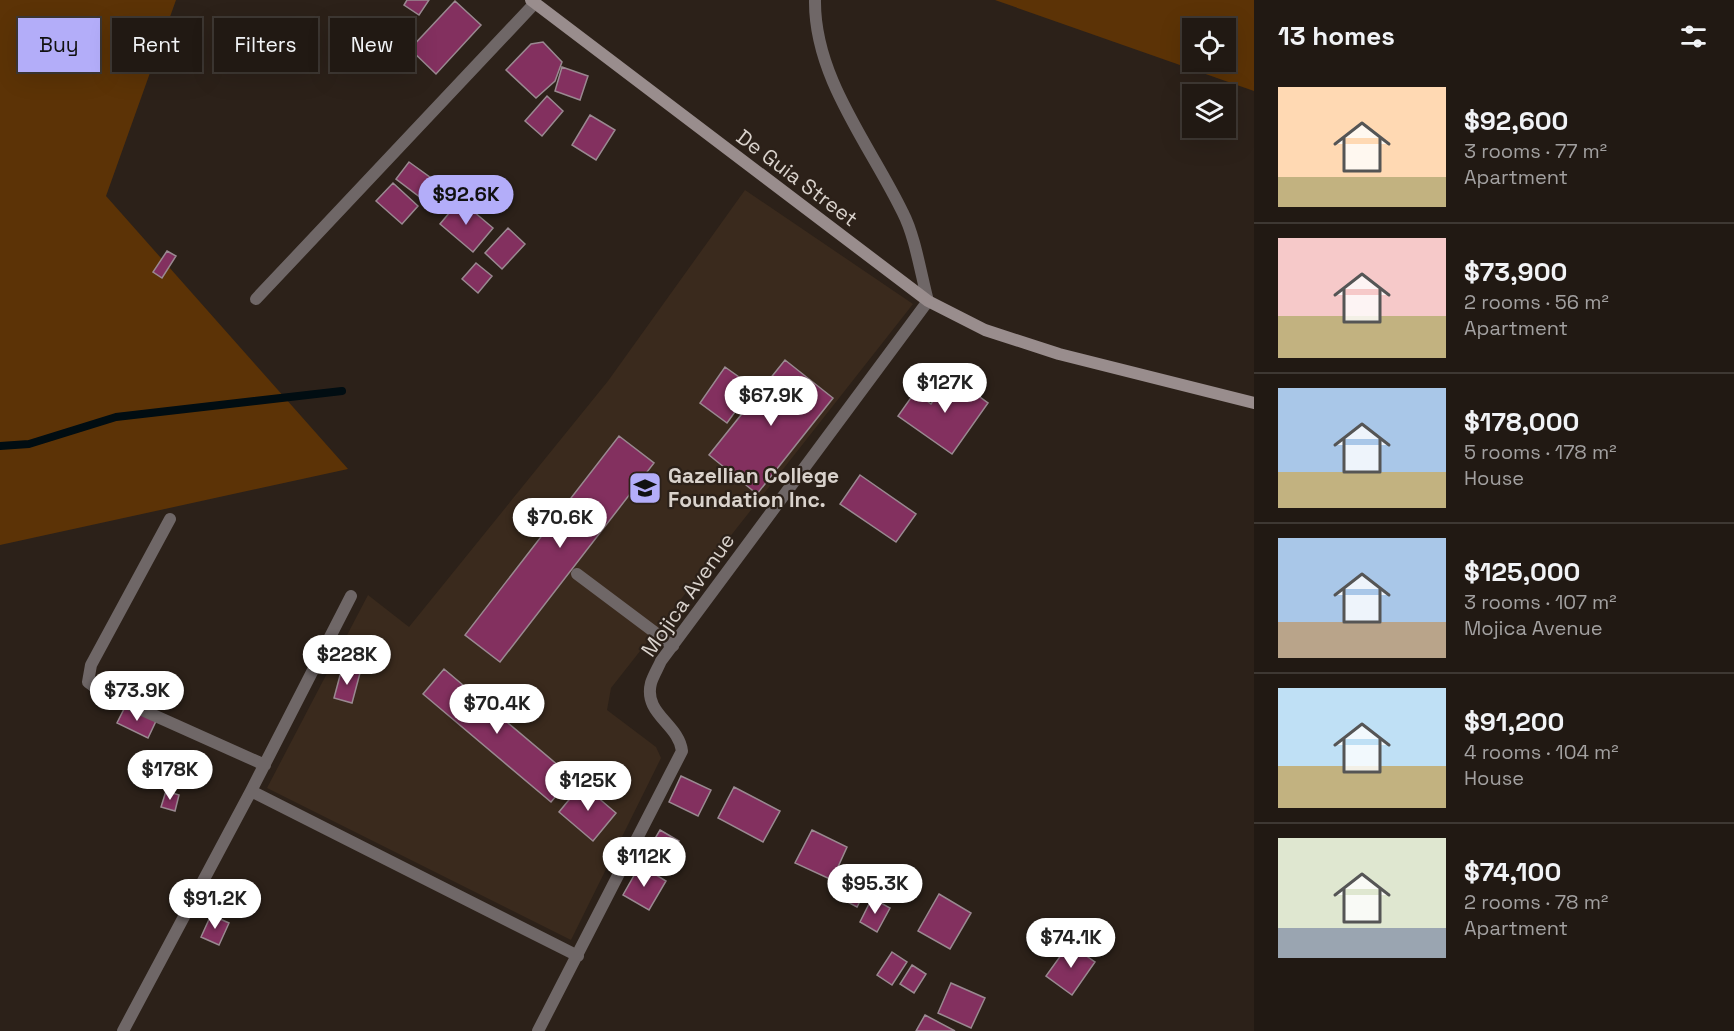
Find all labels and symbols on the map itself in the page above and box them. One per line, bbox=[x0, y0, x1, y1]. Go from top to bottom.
street label: De Guia Street bbox=[731, 123, 863, 232]
pin: $92.6K bbox=[417, 175, 515, 226]
pin: $127K bbox=[903, 363, 987, 414]
pin: $67.9K bbox=[722, 376, 820, 427]
place label: Gazellian College Foundation Inc. bbox=[668, 462, 839, 513]
school or university icon: Gazellian College Foundation Inc. bbox=[627, 470, 663, 506]
pin: $70.6K bbox=[511, 498, 609, 549]
street label: Mojica Avenue bbox=[635, 527, 740, 662]
pin: $228K bbox=[305, 635, 389, 686]
pin: $73.9K bbox=[88, 671, 186, 722]
pin: $70.4K bbox=[448, 684, 546, 735]
pin: $178K bbox=[128, 750, 212, 801]
pin: $125K bbox=[546, 761, 630, 812]
pin: $112K bbox=[602, 837, 686, 888]
pin: $95.3K bbox=[826, 864, 924, 915]
pin: $91.2K bbox=[166, 879, 264, 930]
pin: $74.1K bbox=[1022, 918, 1120, 969]

